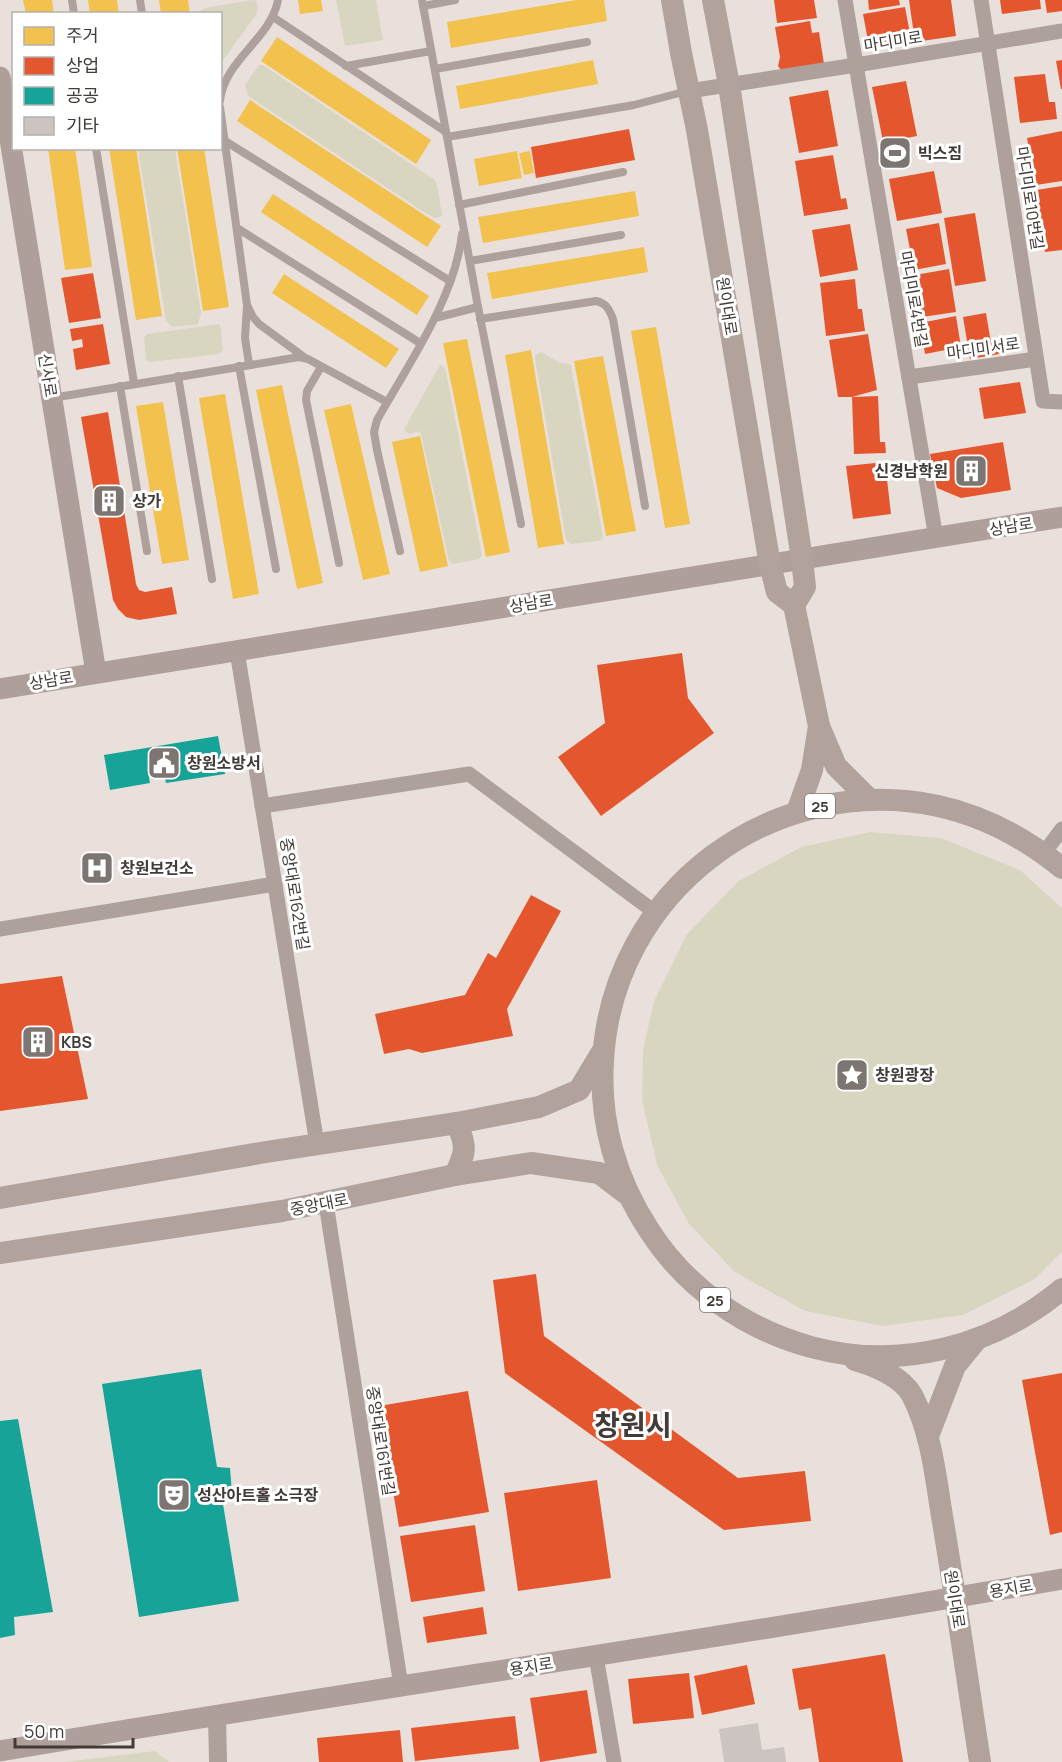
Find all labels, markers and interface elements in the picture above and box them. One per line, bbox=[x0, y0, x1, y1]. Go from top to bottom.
legend bbox=[12, 12, 222, 150]
text: 주거 bbox=[66, 23, 99, 47]
street label: 마디미로 bbox=[862, 25, 924, 56]
text: 상업 bbox=[66, 53, 99, 77]
text: 공공 bbox=[66, 83, 99, 107]
text: 기타 bbox=[66, 113, 100, 137]
sports icon: 빅스짐 bbox=[877, 135, 913, 171]
place label: 빅스짐 bbox=[918, 142, 962, 164]
street label: 마디미로10번길 bbox=[1011, 145, 1049, 251]
street label: 마디미로4번길 bbox=[895, 249, 933, 349]
street label: 원이대로 bbox=[712, 275, 743, 337]
street label: 마디미서로 bbox=[945, 332, 1021, 364]
street label: 신사로 bbox=[34, 351, 62, 399]
building icon: 신경남학원 bbox=[953, 453, 989, 489]
place label: 신경남학원 bbox=[874, 460, 948, 482]
building icon: 상가 bbox=[91, 483, 127, 519]
place label: 상가 bbox=[132, 490, 162, 512]
street label: 상남로 bbox=[987, 512, 1035, 540]
street label: 상남로 bbox=[507, 589, 555, 617]
street label: 상남로 bbox=[27, 666, 75, 694]
public building icon: 창원소방서 bbox=[146, 745, 182, 781]
place label: 창원소방서 bbox=[187, 752, 261, 774]
road number: 25 bbox=[805, 794, 835, 818]
street label: 중앙대로162번길 bbox=[275, 836, 315, 952]
hospital icon: 창원보건소 bbox=[79, 850, 115, 886]
place label: 창원보건소 bbox=[120, 857, 194, 879]
building icon: KBS bbox=[20, 1024, 56, 1060]
place label: KBS bbox=[61, 1031, 92, 1053]
place icon: 창원광장 bbox=[834, 1057, 870, 1093]
place label: 창원광장 bbox=[875, 1064, 934, 1086]
street label: 중앙대로 bbox=[288, 1188, 350, 1220]
road number: 25 bbox=[700, 1288, 730, 1312]
street label: 중앙대로161번길 bbox=[361, 1385, 401, 1497]
district label: 창원시 bbox=[594, 1405, 672, 1443]
theatre icon: 성산아트홀 소극장 bbox=[156, 1477, 192, 1513]
place label: 성산아트홀 소극장 bbox=[197, 1484, 318, 1506]
street label: 원이대로 bbox=[940, 1568, 971, 1630]
street label: 용지로 bbox=[987, 1573, 1035, 1603]
street label: 용지로 bbox=[507, 1652, 555, 1680]
scale bar bbox=[15, 1711, 134, 1749]
text: 50 m bbox=[24, 1719, 64, 1743]

